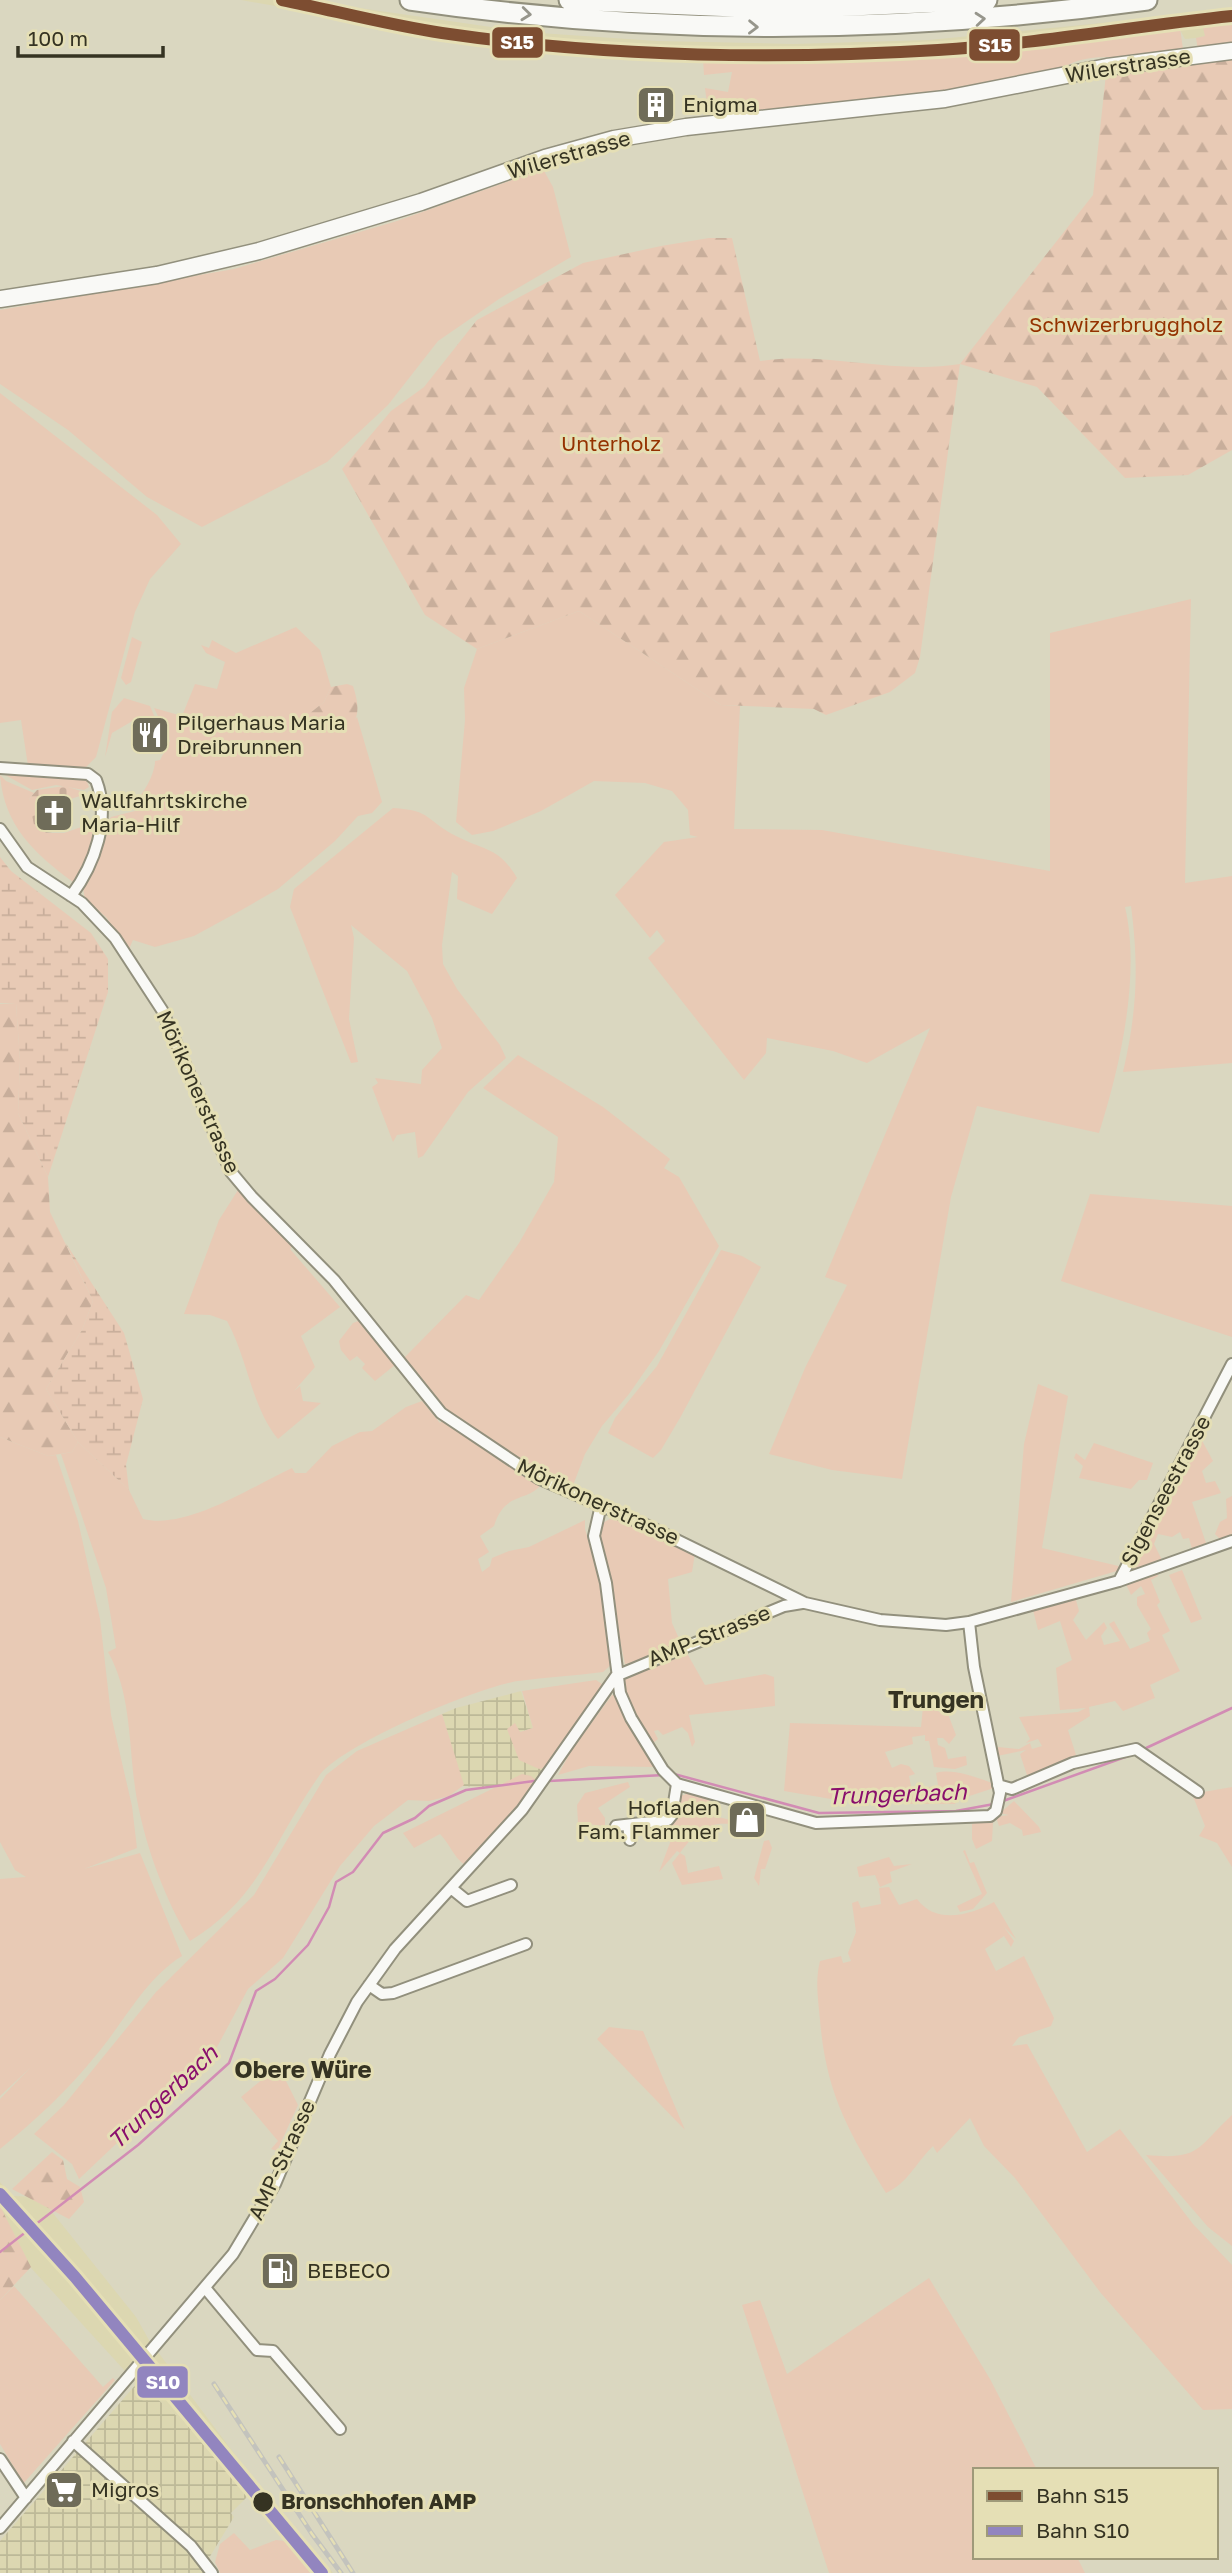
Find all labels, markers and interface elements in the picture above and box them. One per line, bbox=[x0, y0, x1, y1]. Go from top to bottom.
one-way arrow bbox=[520, 7, 532, 22]
one-way arrow bbox=[975, 12, 986, 27]
scale bar bbox=[18, 14, 163, 58]
one-way arrow bbox=[748, 19, 759, 34]
text: 100 m bbox=[28, 25, 88, 51]
line badge: S15 bbox=[491, 26, 544, 59]
line badge: S15 bbox=[968, 28, 1021, 62]
text: S15 bbox=[500, 30, 534, 53]
text: S15 bbox=[978, 33, 1012, 56]
street label: Wilerstrasse bbox=[1063, 42, 1192, 88]
building icon: Enigma bbox=[635, 84, 677, 126]
place label: Enigma bbox=[683, 91, 758, 117]
street label: Wilerstrasse bbox=[504, 124, 633, 184]
park label: Schwizerbruggholz bbox=[1029, 311, 1223, 337]
park label: Unterholz bbox=[561, 430, 661, 456]
place label: Pilgerhaus Maria Dreibrunnen bbox=[177, 709, 346, 759]
restaurant icon: Pilgerhaus Maria Dreibrunnen bbox=[129, 714, 171, 756]
place label: Wallfahrtskirche Maria-Hilf bbox=[81, 787, 247, 837]
church icon: Wallfahrtskirche Maria-Hilf bbox=[33, 792, 75, 834]
street label: Mörikonerstrasse bbox=[151, 1006, 247, 1177]
street label: Sigenseestrasse bbox=[1115, 1411, 1216, 1570]
street label: Mörikonerstrasse bbox=[513, 1452, 684, 1550]
street label: AMP-Strasse bbox=[644, 1599, 774, 1671]
district label: Trungen bbox=[888, 1684, 984, 1713]
water label: Trungerbach bbox=[827, 1777, 968, 1809]
place label: Hofladen Fam. Flammer bbox=[577, 1794, 720, 1844]
shop icon: Hofladen Fam. Flammer bbox=[726, 1799, 768, 1841]
water label: Trungerbach bbox=[102, 2038, 223, 2154]
district label: Obere Würe bbox=[234, 2054, 372, 2083]
street label: AMP-Strasse bbox=[242, 2095, 320, 2224]
fuel station icon: BEBECO bbox=[259, 2250, 301, 2292]
place label: BEBECO bbox=[307, 2257, 390, 2283]
line badge: S10 bbox=[136, 2365, 189, 2399]
text: S10 bbox=[146, 2370, 180, 2393]
legend bbox=[973, 2468, 1218, 2559]
supermarket icon: Migros bbox=[43, 2469, 85, 2511]
place label: Migros bbox=[91, 2476, 159, 2502]
text: Bahn S15 bbox=[1036, 2482, 1129, 2508]
place label: Bronschhofen AMP bbox=[281, 2488, 476, 2514]
marker: Bronschhofen AMP bbox=[251, 2490, 275, 2514]
text: Bahn S10 bbox=[1036, 2517, 1130, 2543]

